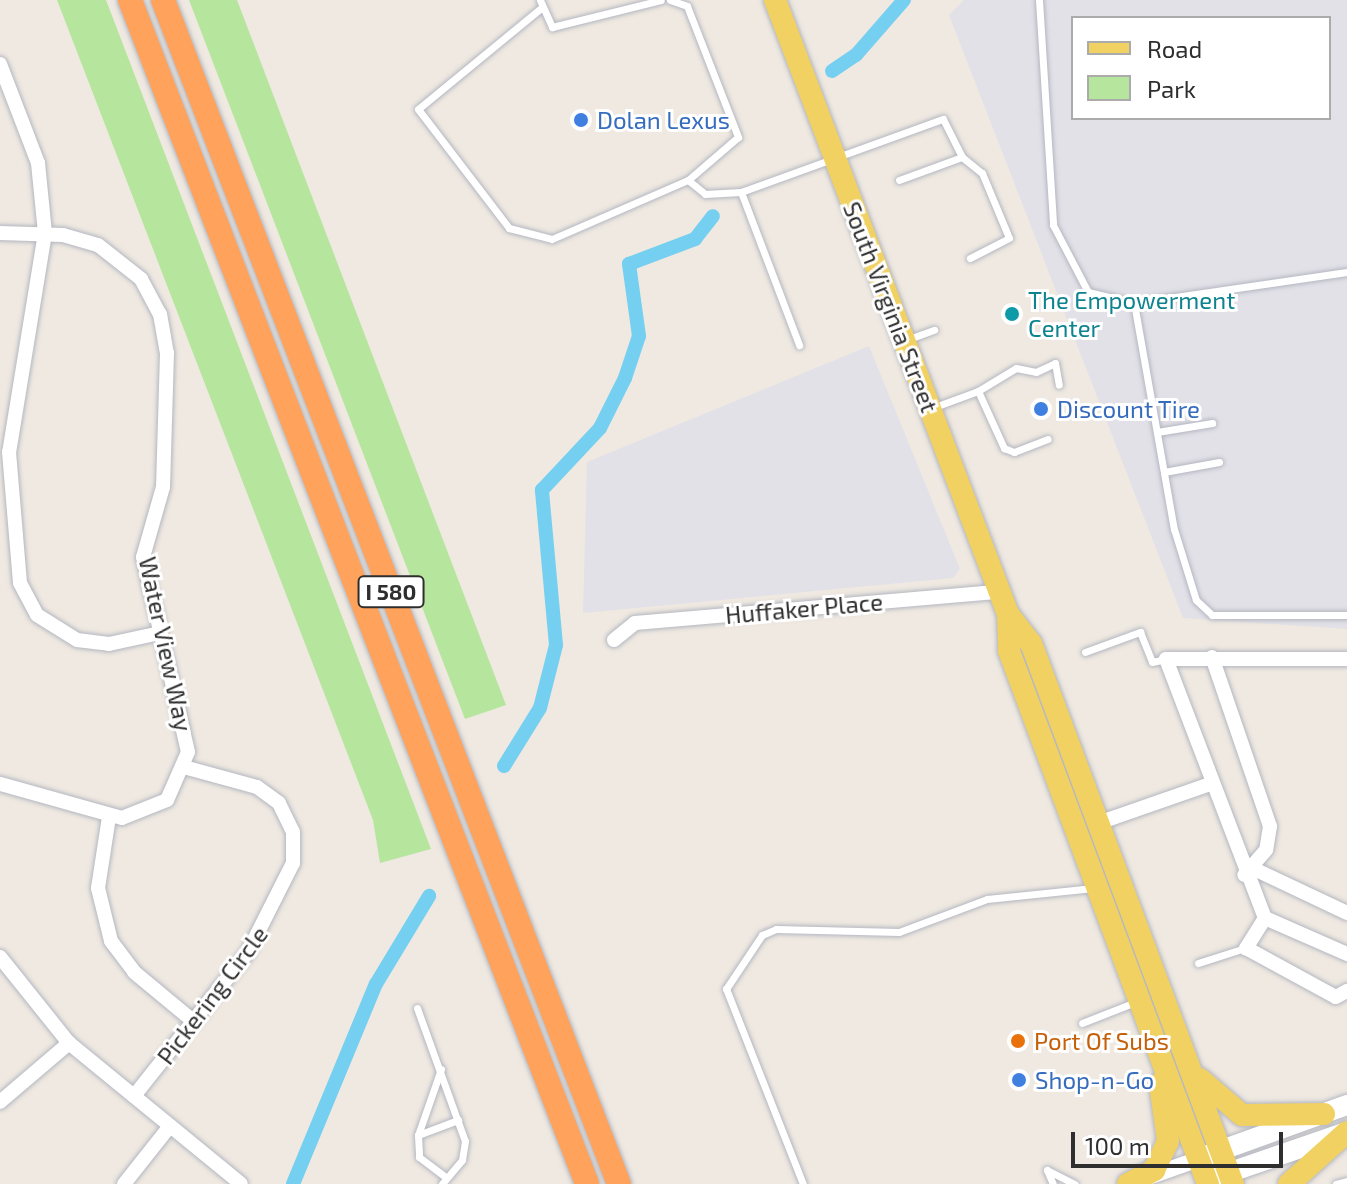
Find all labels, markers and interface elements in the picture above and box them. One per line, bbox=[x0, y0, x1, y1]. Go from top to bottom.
legend bbox=[1071, 16, 1331, 120]
text: Road bbox=[1147, 34, 1202, 63]
text: Park bbox=[1147, 74, 1196, 103]
place label: Dolan Lexus bbox=[597, 106, 730, 134]
marker: Dolan Lexus bbox=[572, 111, 590, 129]
street label: South Virginia Street bbox=[837, 197, 945, 417]
place label: The Empowerment Center bbox=[1028, 286, 1235, 342]
marker: The Empowerment Center bbox=[1003, 305, 1021, 323]
place label: Discount Tire bbox=[1057, 395, 1200, 423]
marker: Discount Tire bbox=[1032, 400, 1050, 418]
street label: Water View Way bbox=[133, 553, 199, 735]
road number: I 580 bbox=[357, 574, 425, 610]
street label: Huffaker Place bbox=[724, 587, 884, 629]
street label: Pickering Circle bbox=[151, 920, 273, 1070]
place label: Port Of Subs bbox=[1034, 1027, 1169, 1055]
marker: Port Of Subs bbox=[1009, 1032, 1027, 1050]
place label: Shop-n-Go bbox=[1035, 1066, 1154, 1094]
marker: Shop-n-Go bbox=[1010, 1071, 1028, 1089]
scale bar bbox=[1075, 1116, 1287, 1166]
text: 100 m bbox=[1085, 1131, 1150, 1160]

